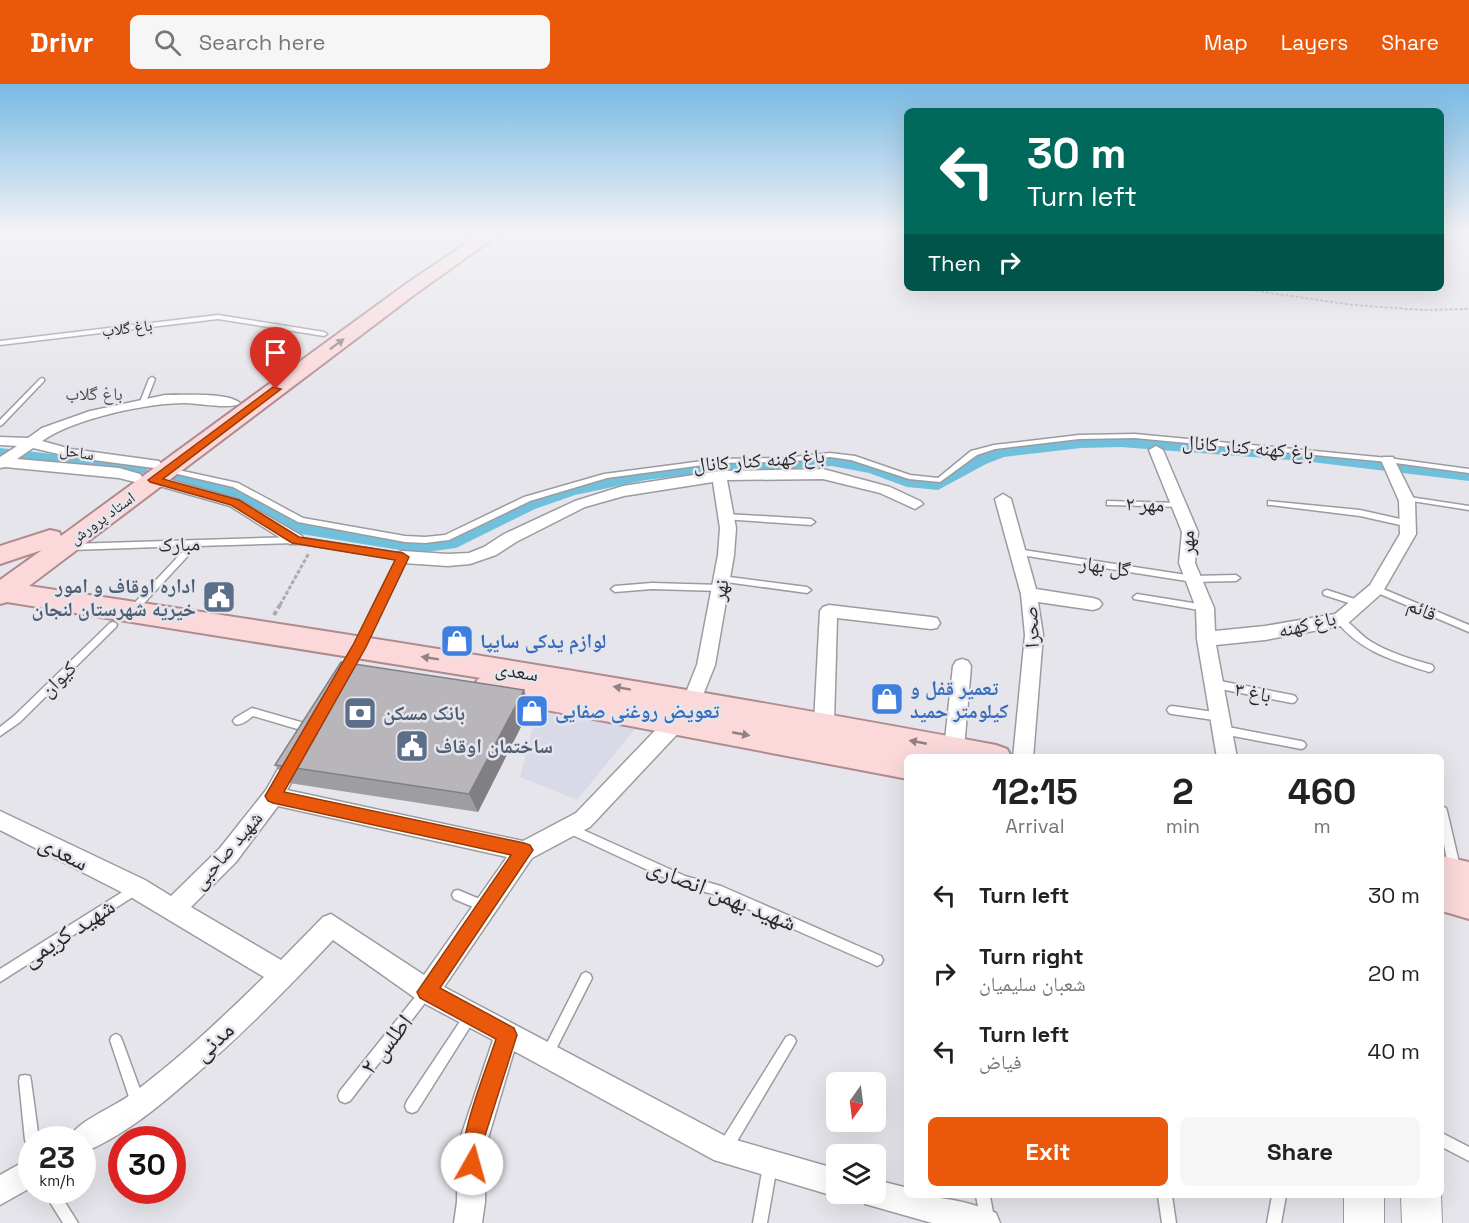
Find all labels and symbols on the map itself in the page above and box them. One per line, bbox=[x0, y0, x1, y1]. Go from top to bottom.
street label: باغ گلاب bbox=[100, 314, 154, 342]
pin bbox=[250, 327, 301, 389]
one-way arrow bbox=[330, 338, 345, 350]
district label: باغ گلاب bbox=[65, 382, 123, 405]
street label: باغ کهنه کنار کانال bbox=[1181, 428, 1315, 466]
street label: ساحل bbox=[58, 439, 96, 465]
street label: باغ کهنه کنار کانال bbox=[692, 442, 826, 478]
street label: استاد پرورش bbox=[65, 487, 139, 549]
street label: مهر ۲ bbox=[1125, 490, 1165, 518]
street label: مبارک bbox=[157, 530, 201, 558]
street label: مهر bbox=[1174, 530, 1200, 557]
street label: گل بهار bbox=[1077, 549, 1132, 583]
place label: اداره اوقاف و امور خیریه شهرستان لنجان bbox=[32, 573, 196, 622]
street label: نهر bbox=[705, 577, 735, 604]
public building icon: اداره اوقاف و امور خیریه شهرستان لنجان bbox=[201, 579, 237, 615]
street label: قائم bbox=[1403, 591, 1441, 628]
street label: صحرا bbox=[1017, 605, 1045, 649]
street label: باغ کهنه bbox=[1276, 605, 1338, 643]
shop icon: لوازم یدکی سایپا bbox=[439, 623, 475, 659]
place label: لوازم یدکی سایپا bbox=[480, 628, 606, 655]
one-way arrow bbox=[420, 653, 439, 662]
street label: کیوان bbox=[34, 655, 82, 703]
street label: سعدی bbox=[494, 655, 540, 687]
place label: تعمیر قفل و کیلومتر حمید bbox=[910, 675, 1009, 724]
street label: باغ ۳ bbox=[1232, 676, 1274, 708]
shop icon: تعمیر قفل و کیلومتر حمید bbox=[869, 681, 905, 717]
one-way arrow bbox=[613, 684, 632, 693]
shop icon: تعویض روغنی صفایی bbox=[514, 693, 550, 729]
bank icon: بانک مسکن bbox=[342, 695, 378, 731]
place label: تعویض روغنی صفایی bbox=[555, 698, 720, 724]
place label: بانک مسکن bbox=[383, 700, 465, 726]
public building icon: ساختمان اوقاف bbox=[394, 728, 430, 764]
one-way arrow bbox=[732, 730, 751, 739]
place label: ساختمان اوقاف bbox=[435, 733, 553, 759]
one-way arrow bbox=[908, 737, 927, 746]
street label: شهید صاحبی bbox=[186, 805, 268, 895]
street label: سعدی bbox=[34, 826, 94, 878]
street label: شهید بهمن انصاری bbox=[643, 850, 801, 938]
street label: شهید کریمی bbox=[15, 890, 121, 974]
street label: اطلس ۲ bbox=[353, 1007, 419, 1081]
street label: مدنی bbox=[186, 1014, 240, 1068]
north arrow bbox=[826, 1072, 886, 1132]
speed limit sign: 30 bbox=[108, 1126, 186, 1204]
position arrow bbox=[440, 1132, 504, 1196]

